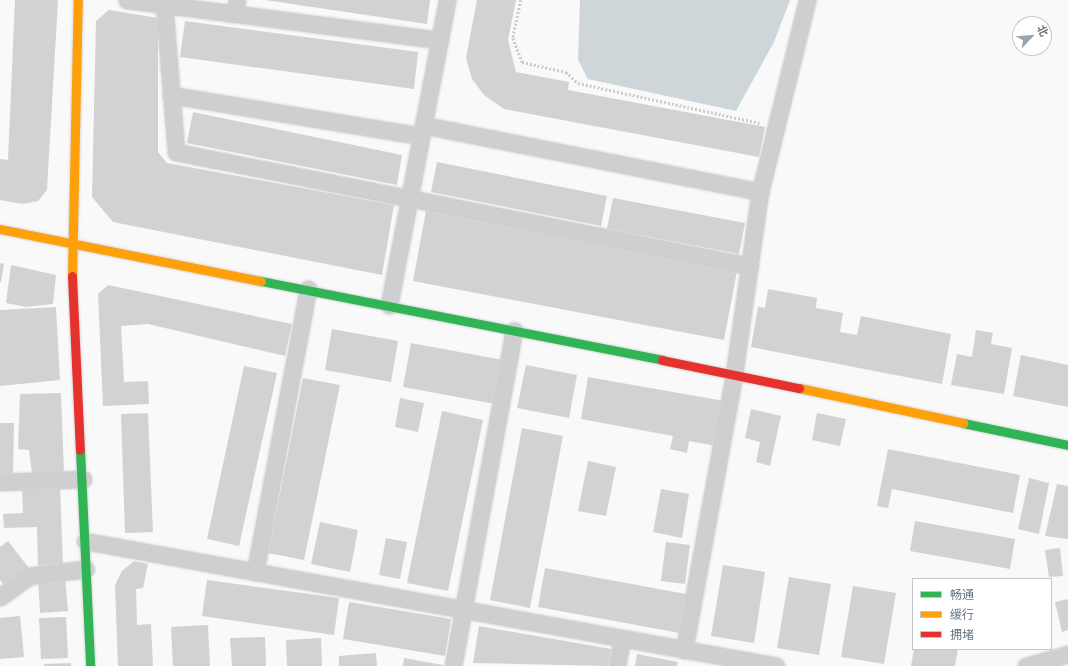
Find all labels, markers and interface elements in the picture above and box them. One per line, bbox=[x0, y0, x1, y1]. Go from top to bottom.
north arrow bbox=[1012, 16, 1052, 56]
text: 北 bbox=[1034, 23, 1051, 39]
legend bbox=[912, 578, 1052, 650]
text: 畅通 bbox=[950, 588, 974, 603]
text: 缓行 bbox=[950, 608, 974, 623]
text: 拥堵 bbox=[950, 628, 974, 643]

